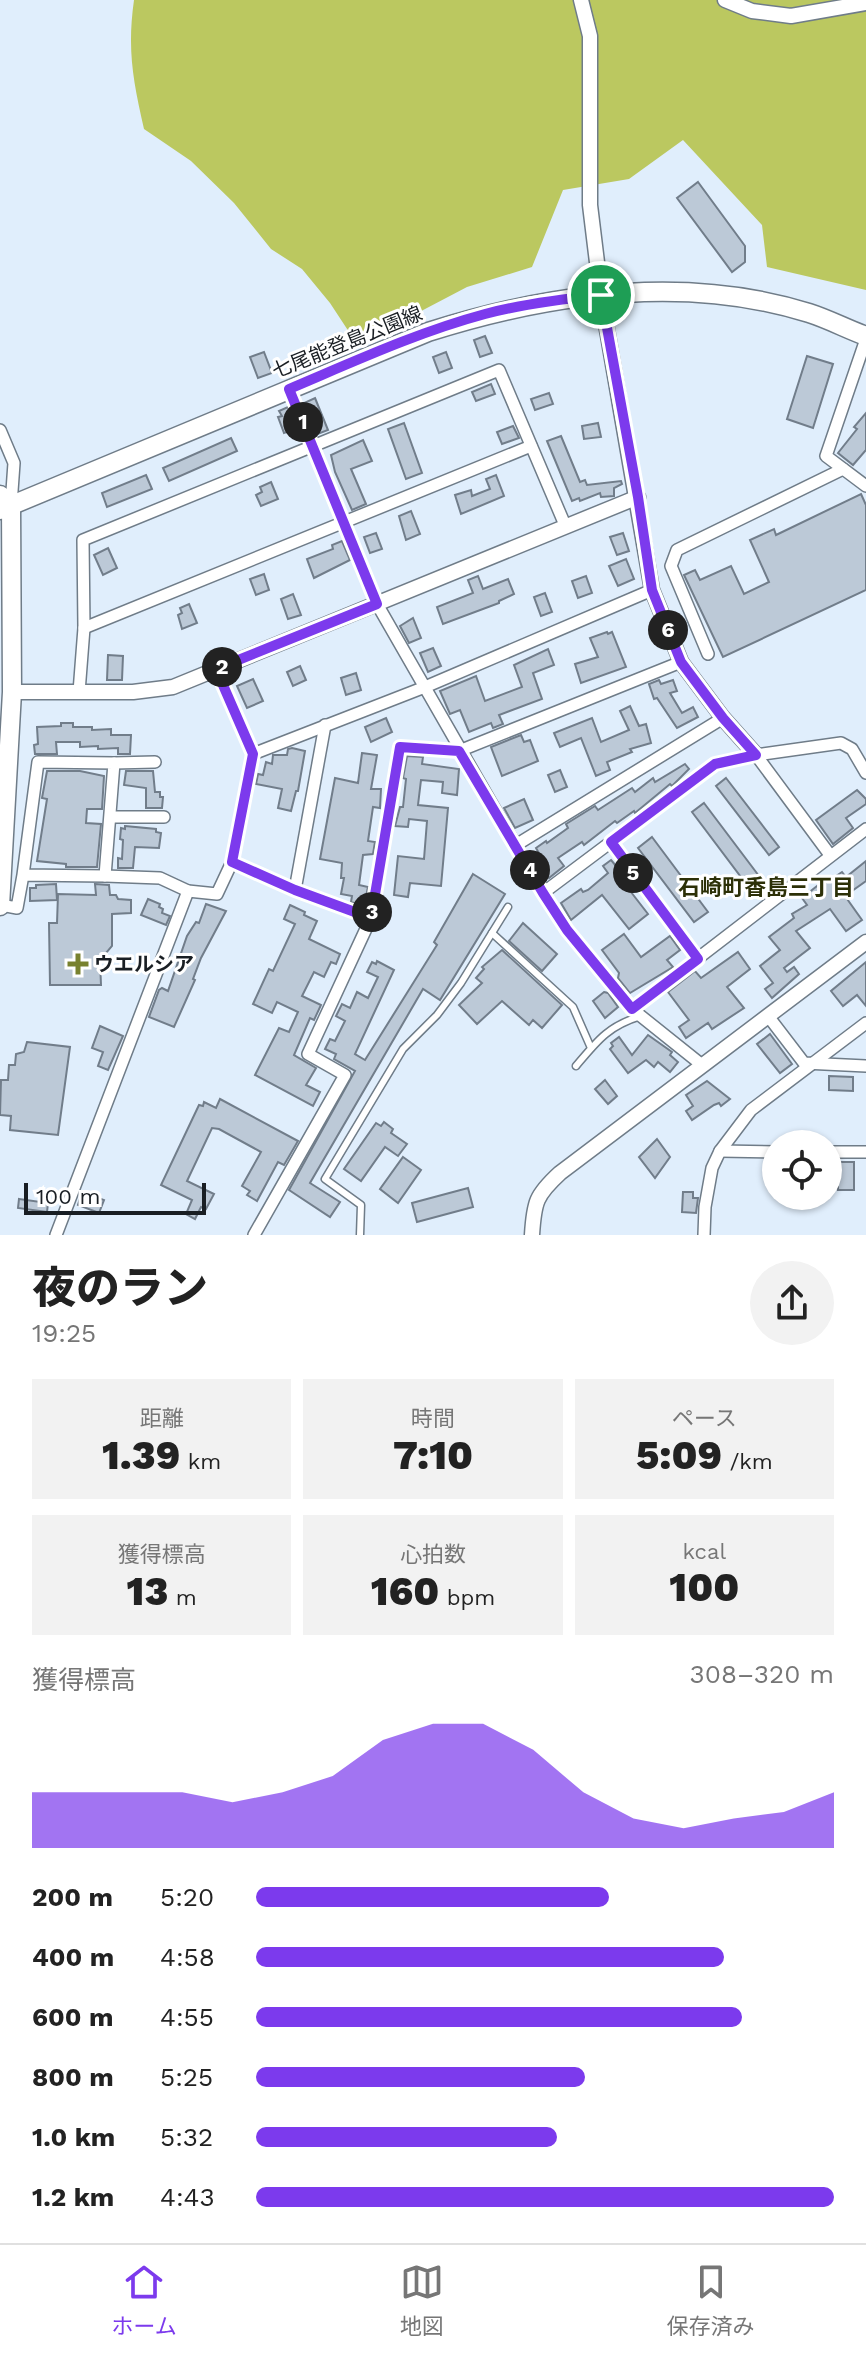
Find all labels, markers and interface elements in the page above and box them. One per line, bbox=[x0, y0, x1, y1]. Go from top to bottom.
pin bbox=[567, 261, 635, 329]
icon: arrive bbox=[579, 273, 623, 317]
street label: 七尾能登島公園線 bbox=[268, 301, 426, 383]
pin: 1 bbox=[283, 402, 323, 442]
text: 1 bbox=[298, 409, 308, 434]
pin: 6 bbox=[648, 610, 688, 650]
text: 6 bbox=[661, 617, 675, 642]
pin: 2 bbox=[202, 647, 242, 687]
text: 2 bbox=[215, 654, 229, 679]
pin: 4 bbox=[510, 850, 550, 890]
pin: 5 bbox=[613, 853, 653, 893]
text: 4 bbox=[523, 857, 537, 882]
text: 5 bbox=[627, 860, 639, 885]
district label: 石崎町香島三丁目 bbox=[678, 875, 854, 900]
pin: 3 bbox=[352, 892, 392, 932]
text: 3 bbox=[365, 899, 379, 924]
place label: ウエルシア bbox=[94, 952, 194, 976]
marker: ウエルシア bbox=[69, 955, 87, 973]
map controls bbox=[762, 1130, 842, 1210]
button: locate bbox=[762, 1130, 842, 1210]
scale bar bbox=[24, 1179, 206, 1215]
text: 100 m bbox=[36, 1184, 100, 1209]
button: share bbox=[750, 1261, 834, 1345]
text: 夜のラン bbox=[32, 1262, 208, 1314]
text: 19:25 bbox=[32, 1318, 96, 1348]
text: 距離 bbox=[140, 1406, 184, 1431]
text: 時間 bbox=[411, 1406, 455, 1431]
text: ペース bbox=[672, 1406, 737, 1431]
text: 1.39 bbox=[102, 1432, 180, 1479]
text: 7:10 bbox=[393, 1432, 473, 1479]
text: 5:09 bbox=[636, 1432, 722, 1479]
text: km bbox=[180, 1449, 221, 1474]
text: /km bbox=[722, 1449, 773, 1474]
text: kcal bbox=[683, 1539, 726, 1564]
text: 獲得標高 bbox=[118, 1542, 206, 1567]
text: 心拍数 bbox=[400, 1542, 466, 1567]
text: 100 bbox=[669, 1564, 739, 1611]
text: 13 bbox=[127, 1568, 168, 1615]
text: 160 bbox=[371, 1568, 439, 1615]
text: m bbox=[168, 1585, 197, 1610]
text: bpm bbox=[439, 1585, 495, 1610]
text: 308–320 m bbox=[690, 1659, 834, 1689]
text: 獲得標高 bbox=[32, 1665, 136, 1695]
text: 200 m bbox=[32, 1882, 113, 1912]
text: 5:20 bbox=[160, 1882, 214, 1912]
text: 400 m bbox=[32, 1942, 114, 1972]
text: 4:58 bbox=[160, 1942, 215, 1972]
text: 600 m bbox=[32, 2002, 113, 2032]
text: 4:55 bbox=[160, 2002, 214, 2032]
text: 800 m bbox=[32, 2062, 114, 2092]
text: 5:25 bbox=[160, 2062, 213, 2092]
text: 1.0 km bbox=[32, 2122, 115, 2152]
text: 5:32 bbox=[160, 2122, 213, 2152]
text: 1.2 km bbox=[32, 2182, 114, 2212]
text: 4:43 bbox=[160, 2182, 215, 2212]
tab: ホーム bbox=[111, 2260, 177, 2340]
tab: 地図 bbox=[400, 2260, 444, 2340]
tab: 保存済み bbox=[667, 2260, 755, 2340]

